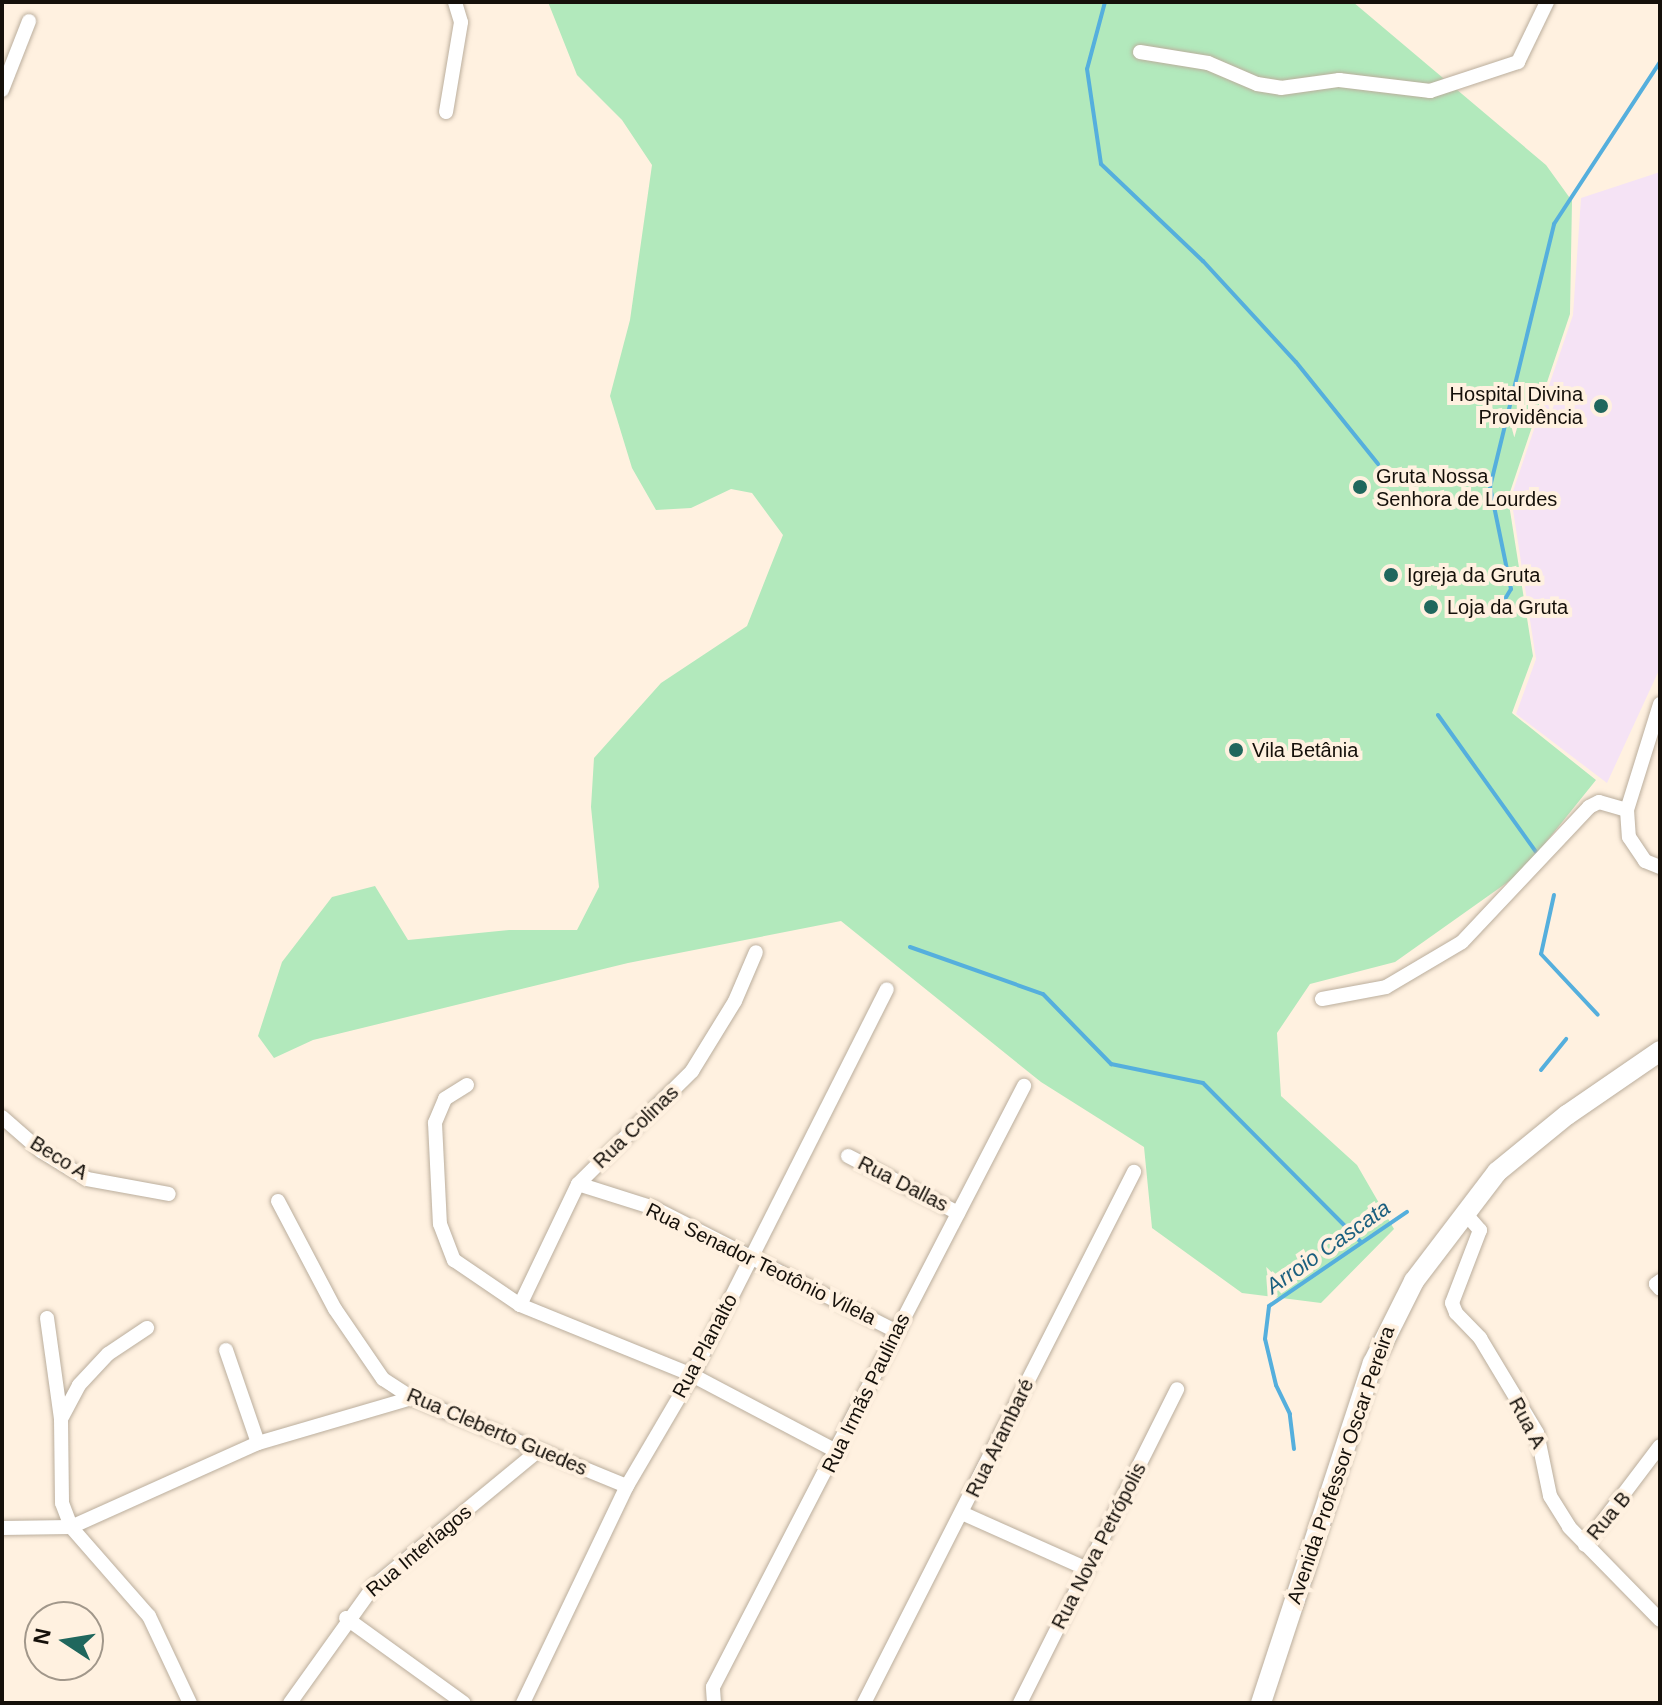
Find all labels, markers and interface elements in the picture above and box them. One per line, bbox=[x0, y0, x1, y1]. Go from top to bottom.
place label: Hospital Divina Providência bbox=[1450, 382, 1583, 429]
marker: Hospital Divina Providência bbox=[1590, 395, 1612, 417]
place label: Gruta Nossa Senhora de Lourdes bbox=[1376, 464, 1557, 511]
marker: Gruta Nossa Senhora de Lourdes bbox=[1351, 478, 1369, 496]
place label: Igreja da Gruta bbox=[1407, 563, 1540, 587]
marker: Igreja da Gruta bbox=[1382, 566, 1400, 584]
place label: Loja da Gruta bbox=[1447, 595, 1568, 619]
marker: Loja da Gruta bbox=[1422, 598, 1440, 616]
place label: Vila Betânia bbox=[1252, 738, 1358, 762]
marker: Vila Betânia bbox=[1227, 741, 1245, 759]
street label: Rua Colinas bbox=[588, 1081, 684, 1173]
street label: Beco A bbox=[25, 1131, 93, 1185]
street label: Rua Dallas bbox=[854, 1151, 952, 1217]
water label: Arroio Cascata bbox=[1261, 1194, 1395, 1300]
street label: Rua Senador Teotônio Vilela bbox=[642, 1198, 880, 1330]
street label: Rua Planalto bbox=[668, 1290, 742, 1402]
street label: Rua Irmãs Paulinas bbox=[817, 1309, 915, 1477]
street label: Avenida Professor Oscar Pereira bbox=[1282, 1323, 1400, 1607]
street label: Rua Arambaré bbox=[961, 1374, 1039, 1502]
street label: Rua Cleberto Guedes bbox=[403, 1383, 591, 1481]
street label: Rua A bbox=[1503, 1393, 1551, 1453]
street label: Rua Nova Petrópolis bbox=[1047, 1459, 1151, 1633]
street label: Rua B bbox=[1582, 1487, 1636, 1545]
street label: Rua Interlagos bbox=[361, 1500, 477, 1602]
north arrow bbox=[24, 1601, 104, 1681]
text: N bbox=[28, 1626, 56, 1647]

